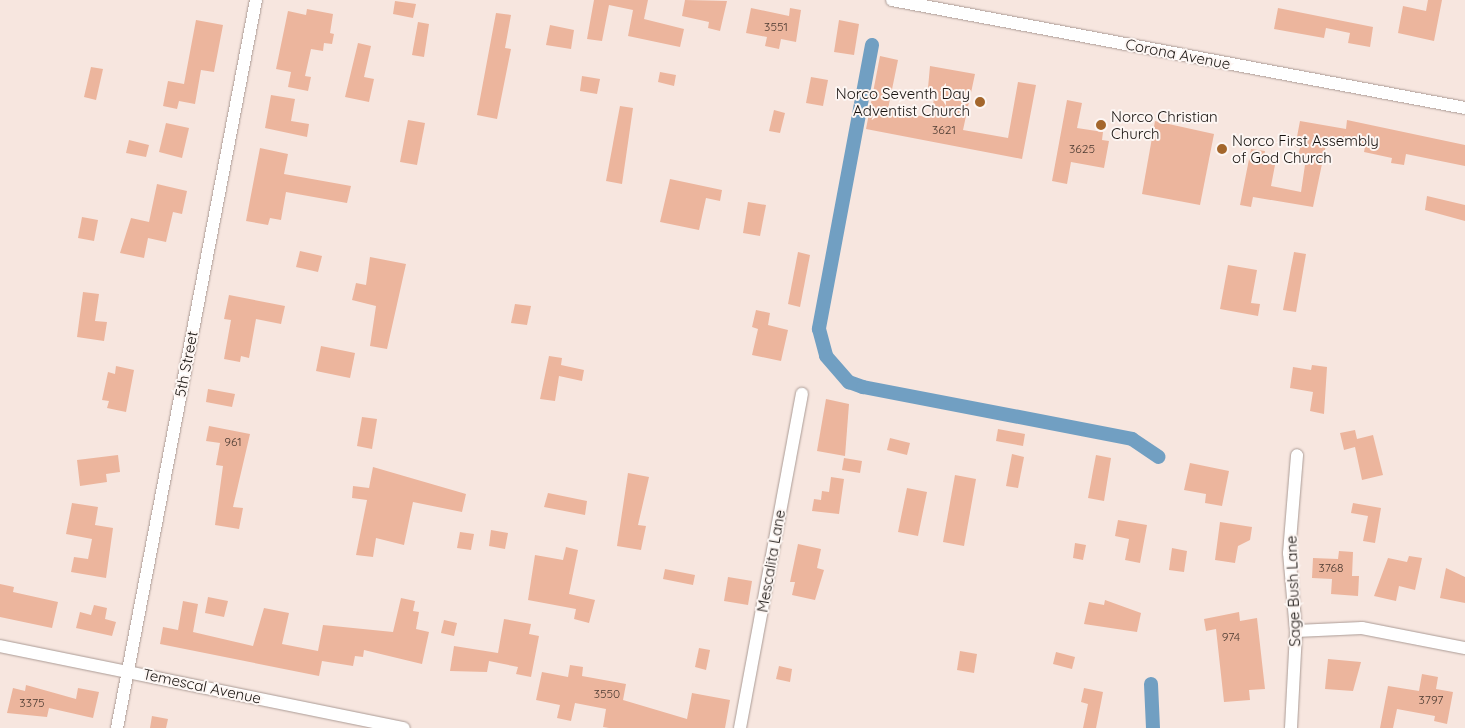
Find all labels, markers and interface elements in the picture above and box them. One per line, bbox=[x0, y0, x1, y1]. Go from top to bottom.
house number: 3551 bbox=[764, 20, 788, 34]
street label: Corona Avenue bbox=[1124, 35, 1232, 73]
place label: Norco Seventh Day Adventist Church bbox=[836, 84, 970, 119]
marker: Norco Seventh Day Adventist Church bbox=[974, 96, 986, 108]
place label: Norco Christian Church bbox=[1111, 107, 1218, 142]
marker: Norco Christian Church bbox=[1095, 119, 1107, 131]
house number: 3621 bbox=[932, 123, 956, 137]
place label: Norco First Assembly of God Church bbox=[1232, 131, 1379, 166]
house number: 3625 bbox=[1069, 142, 1095, 156]
marker: Norco First Assembly of God Church bbox=[1216, 143, 1228, 155]
street label: 5th Street bbox=[171, 329, 201, 399]
house number: 961 bbox=[224, 435, 242, 449]
street label: Mescalita Lane bbox=[753, 508, 789, 614]
street label: Sage Bush Lane bbox=[1282, 535, 1304, 647]
house number: 3768 bbox=[1318, 561, 1344, 575]
house number: 974 bbox=[1222, 630, 1240, 644]
street label: Temescal Avenue bbox=[141, 665, 263, 707]
house number: 3550 bbox=[594, 687, 620, 701]
house number: 3797 bbox=[1419, 693, 1443, 707]
house number: 3375 bbox=[19, 696, 45, 710]

